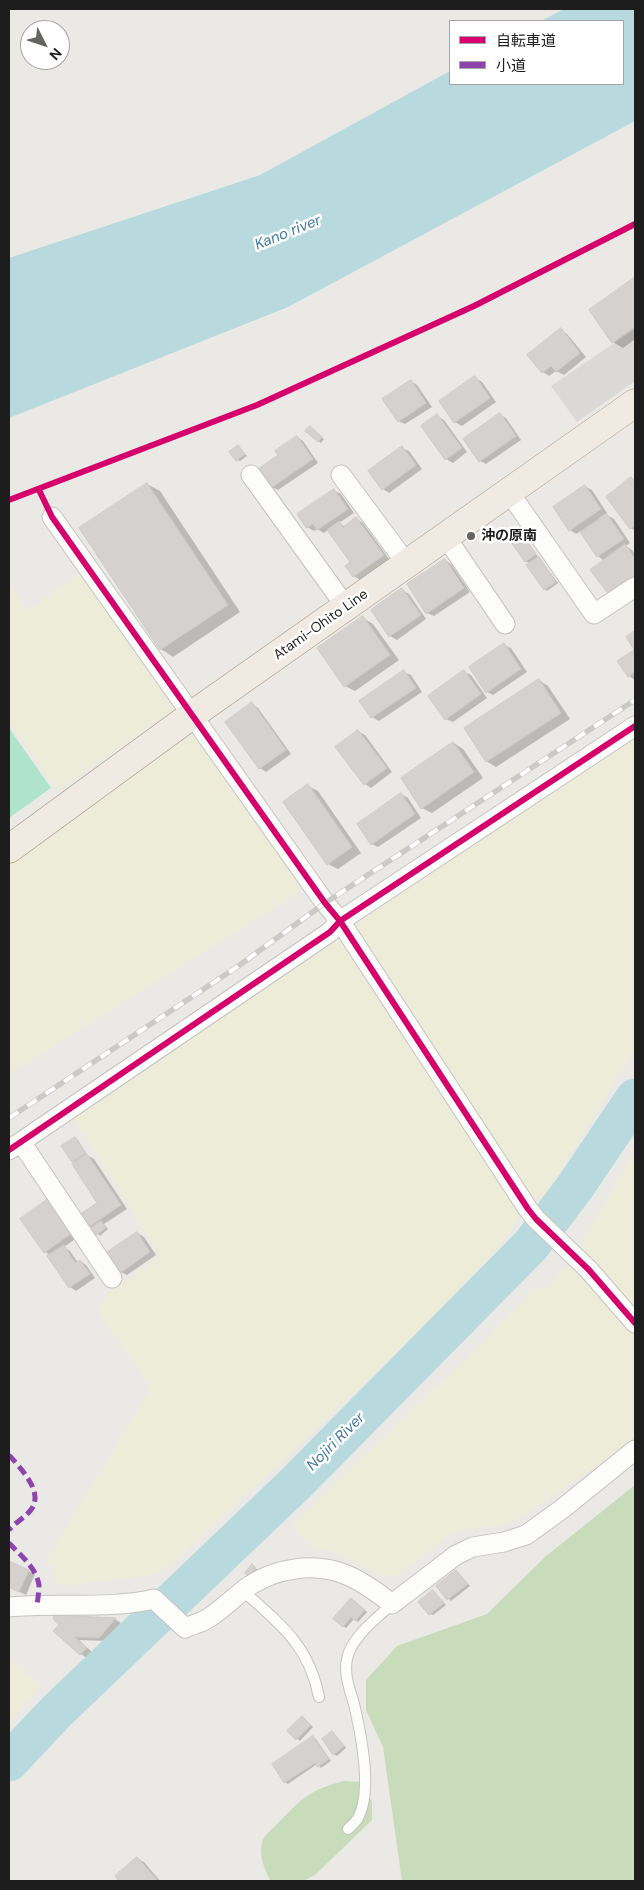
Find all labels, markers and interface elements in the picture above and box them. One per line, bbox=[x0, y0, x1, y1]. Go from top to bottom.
north arrow bbox=[20, 20, 70, 70]
legend bbox=[449, 20, 624, 85]
text: 自転車道 bbox=[496, 31, 556, 51]
text: N bbox=[45, 44, 66, 64]
text: 小道 bbox=[496, 56, 526, 76]
water label: Kano river bbox=[252, 212, 324, 254]
place label: 沖の原南 bbox=[481, 528, 537, 544]
marker: 沖の原南 bbox=[465, 530, 477, 542]
street label: Atami-Ohito Line bbox=[271, 586, 371, 664]
water label: Nojiri River bbox=[303, 1409, 369, 1475]

